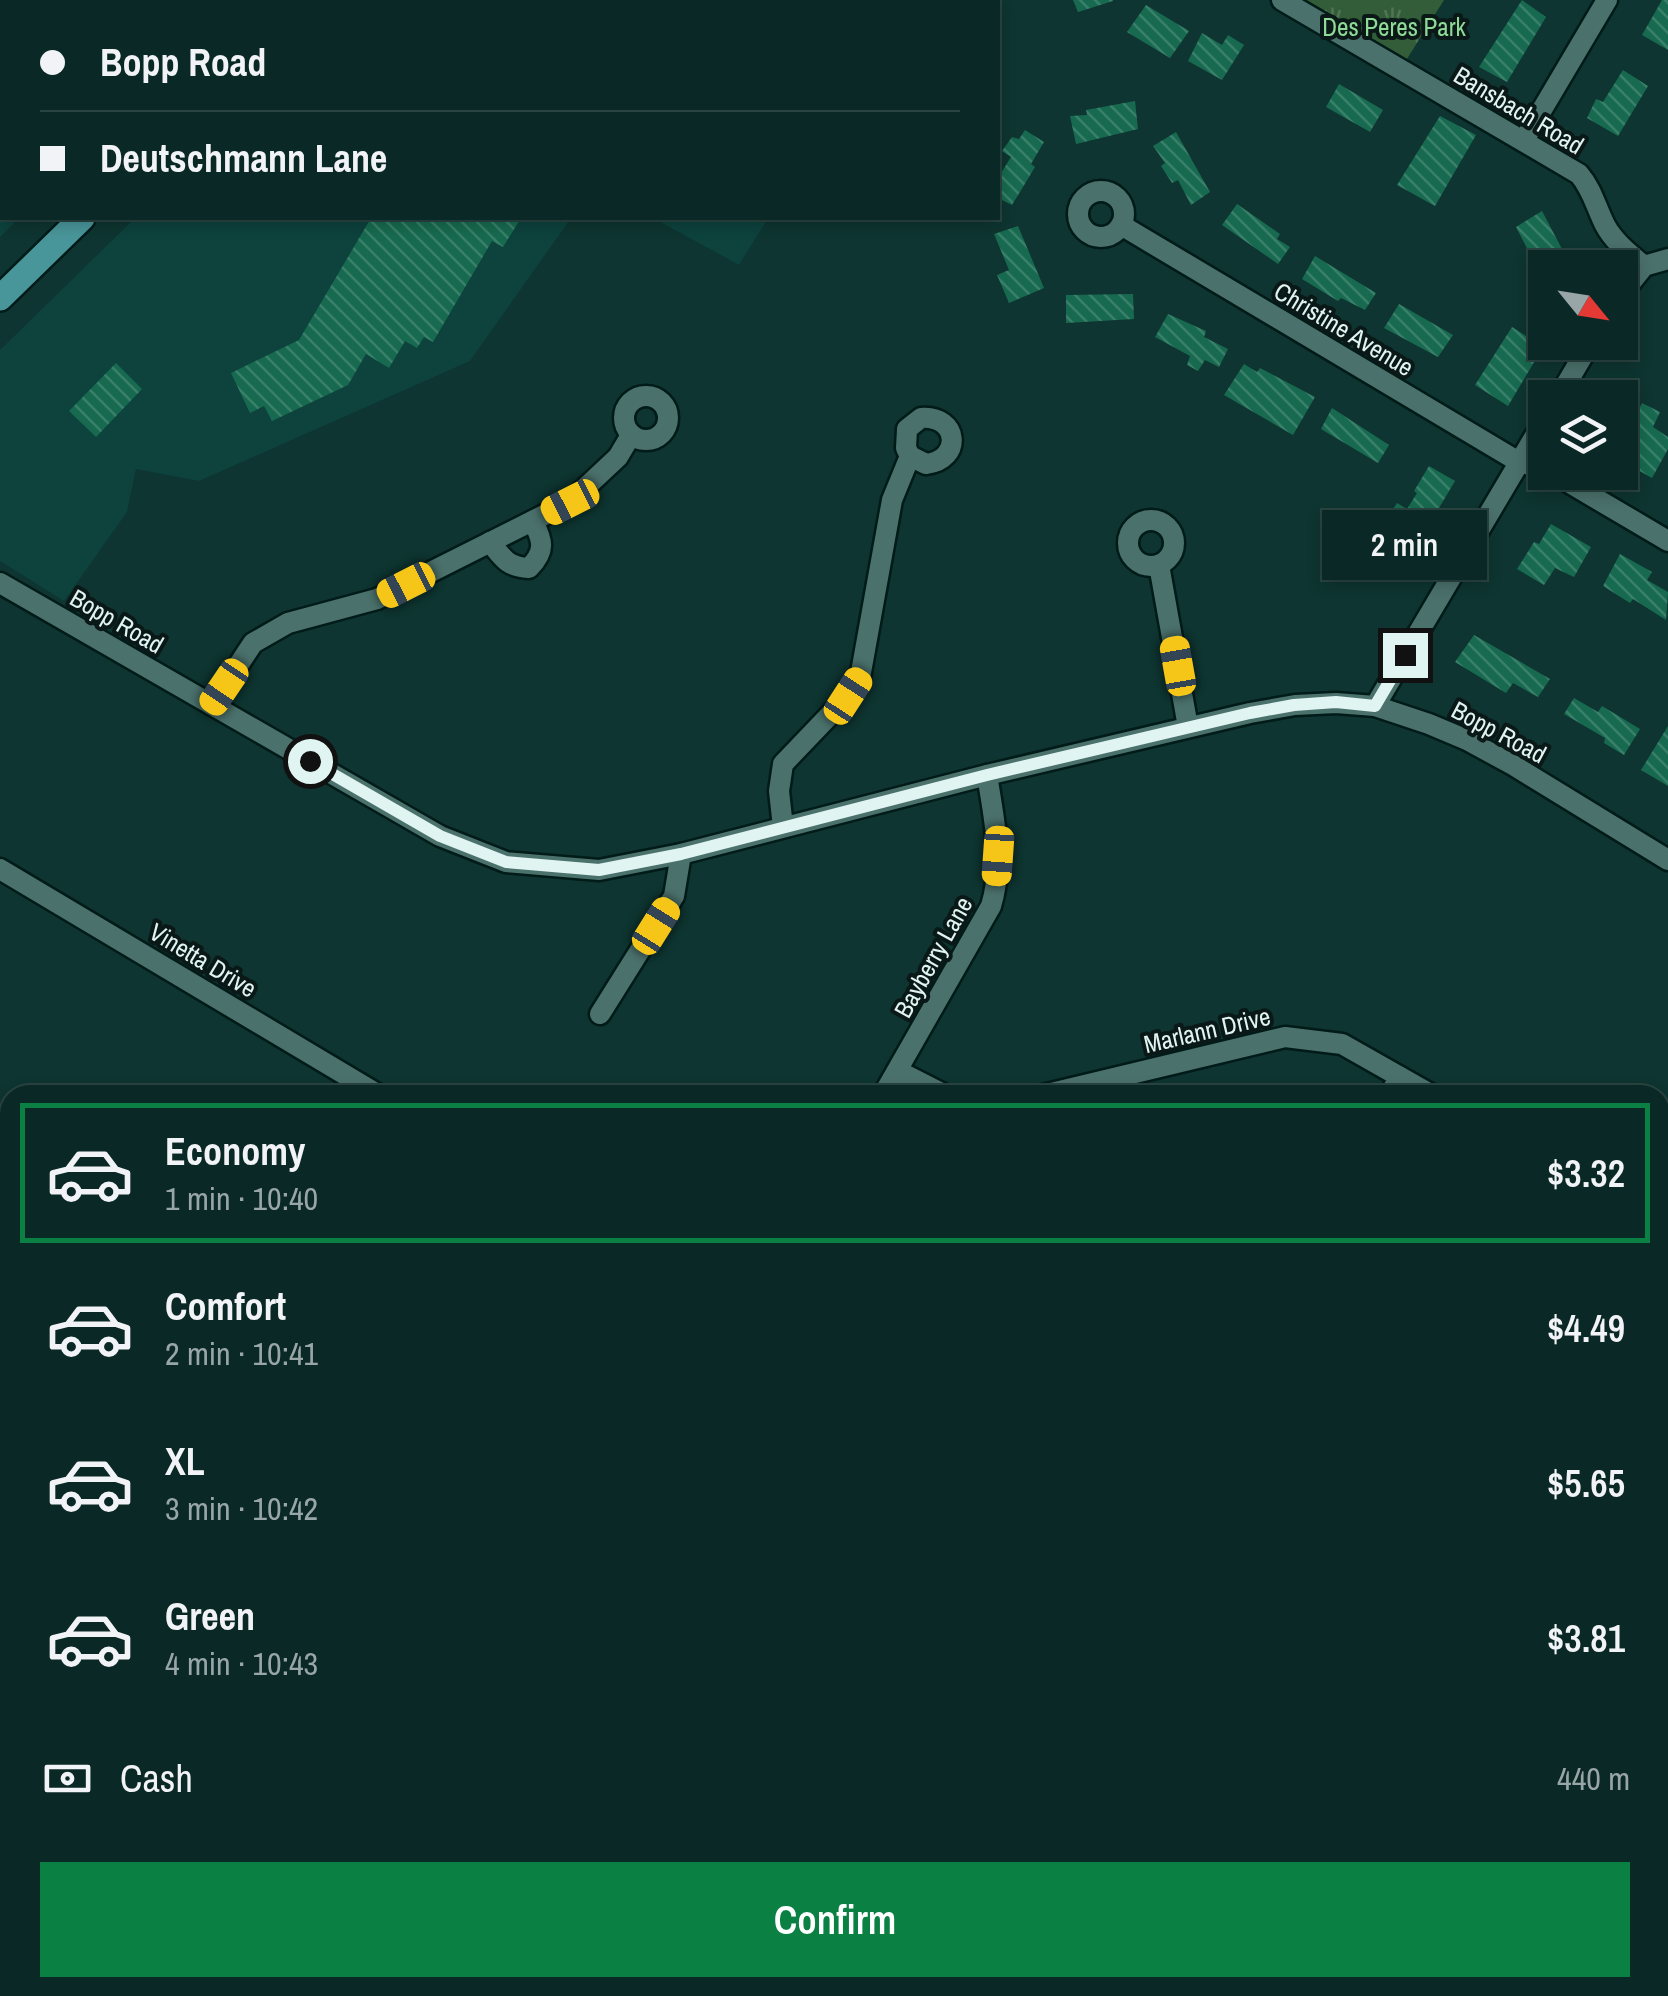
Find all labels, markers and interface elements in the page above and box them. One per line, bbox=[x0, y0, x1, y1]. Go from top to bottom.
park label: Des Peres Park bbox=[1322, 10, 1467, 44]
text: Bopp Road bbox=[100, 37, 266, 88]
street label: Bansbach Road bbox=[1448, 58, 1590, 162]
text: Deutschmann Lane bbox=[100, 133, 387, 184]
north arrow bbox=[1528, 250, 1638, 360]
map controls bbox=[1528, 250, 1638, 490]
street label: Christine Avenue bbox=[1268, 274, 1420, 384]
button: layers bbox=[1528, 380, 1638, 490]
car bbox=[536, 475, 604, 529]
callout: 2 min bbox=[1322, 510, 1488, 580]
text: 2 min bbox=[1371, 523, 1438, 566]
car bbox=[372, 558, 440, 612]
street label: Bopp Road bbox=[64, 581, 170, 661]
route end bbox=[1383, 633, 1428, 678]
car bbox=[1158, 634, 1198, 698]
car bbox=[195, 654, 253, 720]
car bbox=[819, 663, 877, 729]
street label: Bopp Road bbox=[1446, 693, 1552, 771]
route start bbox=[288, 739, 333, 784]
car bbox=[981, 825, 1015, 887]
street label: Bayberry Lane bbox=[886, 890, 980, 1024]
car bbox=[627, 893, 685, 959]
street label: Vinetta Drive bbox=[143, 915, 263, 1005]
street label: Marlann Drive bbox=[1140, 999, 1274, 1061]
text: Economy bbox=[165, 1126, 305, 1177]
icon: car bbox=[45, 1128, 135, 1218]
text: $3.32 bbox=[1547, 1148, 1625, 1199]
text: 1 min · 10:40 bbox=[165, 1177, 318, 1220]
text: Comfort bbox=[165, 1281, 286, 1332]
icon: car bbox=[45, 1283, 135, 1373]
text: $4.49 bbox=[1547, 1303, 1625, 1354]
text: 2 min · 10:41 bbox=[165, 1332, 318, 1375]
text: XL bbox=[165, 1436, 205, 1487]
icon: car bbox=[45, 1438, 135, 1528]
text: $5.65 bbox=[1547, 1458, 1625, 1509]
text: 3 min · 10:42 bbox=[165, 1487, 318, 1530]
text: Green bbox=[165, 1591, 255, 1642]
icon: car bbox=[45, 1593, 135, 1683]
text: $3.81 bbox=[1547, 1613, 1625, 1664]
text: 4 min · 10:43 bbox=[165, 1642, 318, 1685]
icon: cash bbox=[40, 1751, 95, 1806]
text: Cash bbox=[120, 1753, 193, 1804]
text: 440 m bbox=[1557, 1757, 1630, 1800]
button: Confirm bbox=[40, 1862, 1630, 1977]

